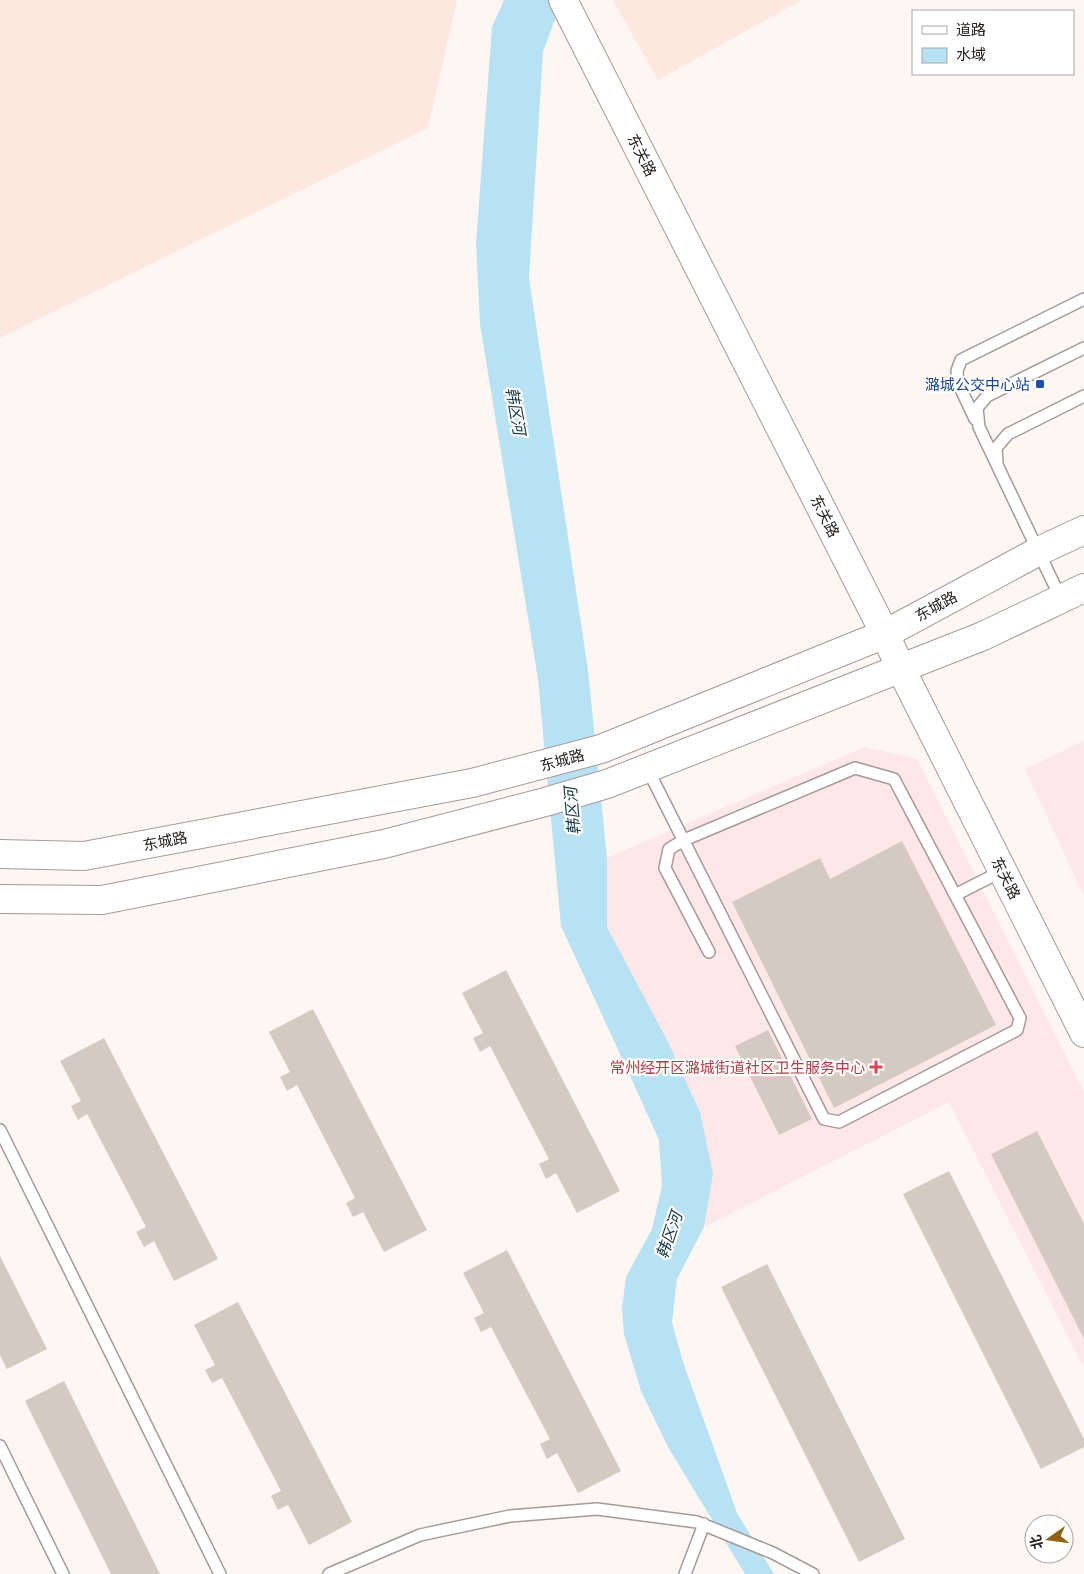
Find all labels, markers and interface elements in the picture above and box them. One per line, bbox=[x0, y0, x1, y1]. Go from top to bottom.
legend bbox=[912, 10, 1074, 75]
text: 道路 bbox=[956, 21, 986, 38]
text: 水域 bbox=[956, 46, 986, 63]
street label: 东关路 bbox=[624, 131, 660, 179]
place label: 潞城公交中心站 bbox=[925, 376, 1030, 393]
marker: 潞城公交中心站 bbox=[1034, 378, 1046, 390]
water label: 韩区河 bbox=[503, 386, 530, 439]
street label: 东关路 bbox=[807, 492, 843, 540]
street label: 东城路 bbox=[912, 588, 960, 624]
street label: 东城路 bbox=[538, 746, 586, 774]
water label: 韩区河 bbox=[561, 783, 583, 836]
street label: 东城路 bbox=[141, 828, 189, 854]
street label: 东关路 bbox=[988, 854, 1024, 902]
place label: 常州经开区潞城街道社区卫生服务中心 bbox=[610, 1059, 865, 1076]
marker: 常州经开区潞城街道社区卫生服务中心 bbox=[869, 1060, 883, 1074]
water label: 韩区河 bbox=[653, 1207, 686, 1261]
north arrow bbox=[1024, 1514, 1074, 1564]
text: 北 bbox=[1027, 1533, 1046, 1551]

